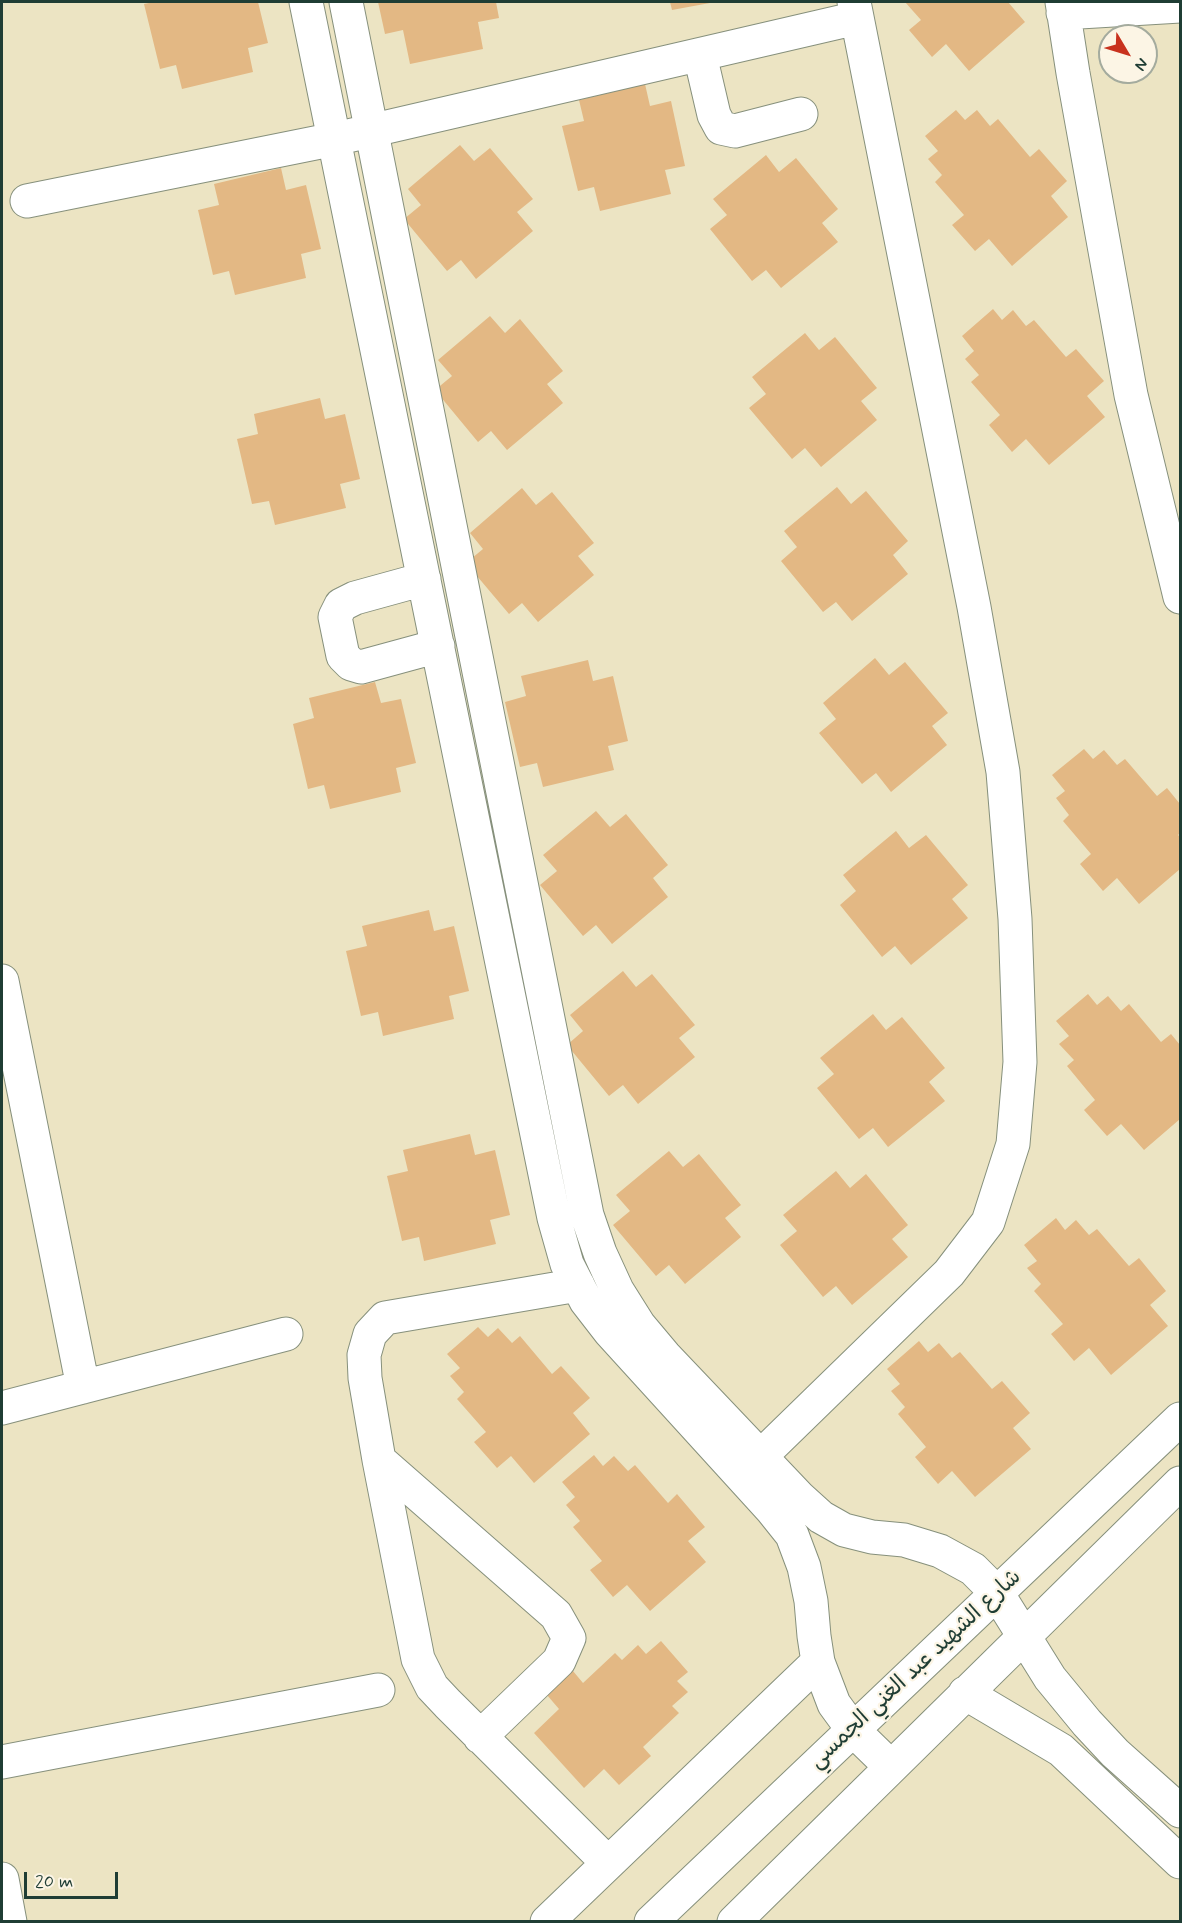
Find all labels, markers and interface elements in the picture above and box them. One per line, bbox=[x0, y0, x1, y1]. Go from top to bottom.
north arrow bbox=[1098, 24, 1158, 84]
text: N bbox=[1129, 53, 1153, 75]
street label: شارع الشهيد عبد الغني الجمسي bbox=[805, 1565, 1027, 1775]
scale bar bbox=[27, 1860, 122, 1898]
text: 20 m bbox=[35, 1870, 73, 1894]

